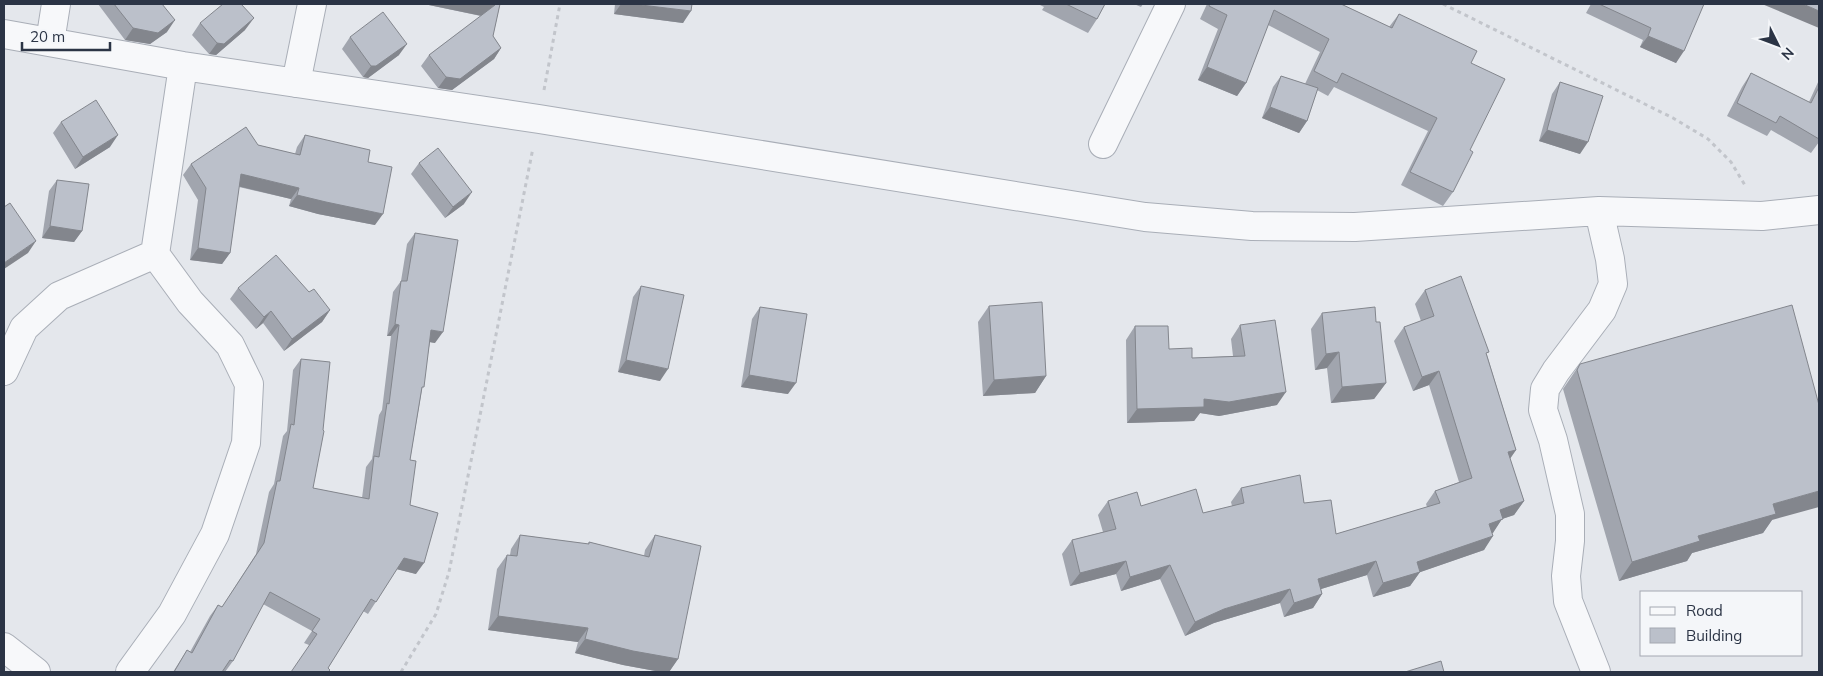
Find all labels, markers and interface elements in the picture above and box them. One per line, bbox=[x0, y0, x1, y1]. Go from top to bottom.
scale bar bbox=[22, 20, 110, 52]
north arrow bbox=[1753, 20, 1803, 70]
text: 20 m bbox=[30, 27, 65, 46]
text: N bbox=[1777, 44, 1798, 64]
legend bbox=[1640, 591, 1803, 656]
text: Road bbox=[1686, 601, 1723, 620]
text: Building bbox=[1686, 626, 1742, 645]

